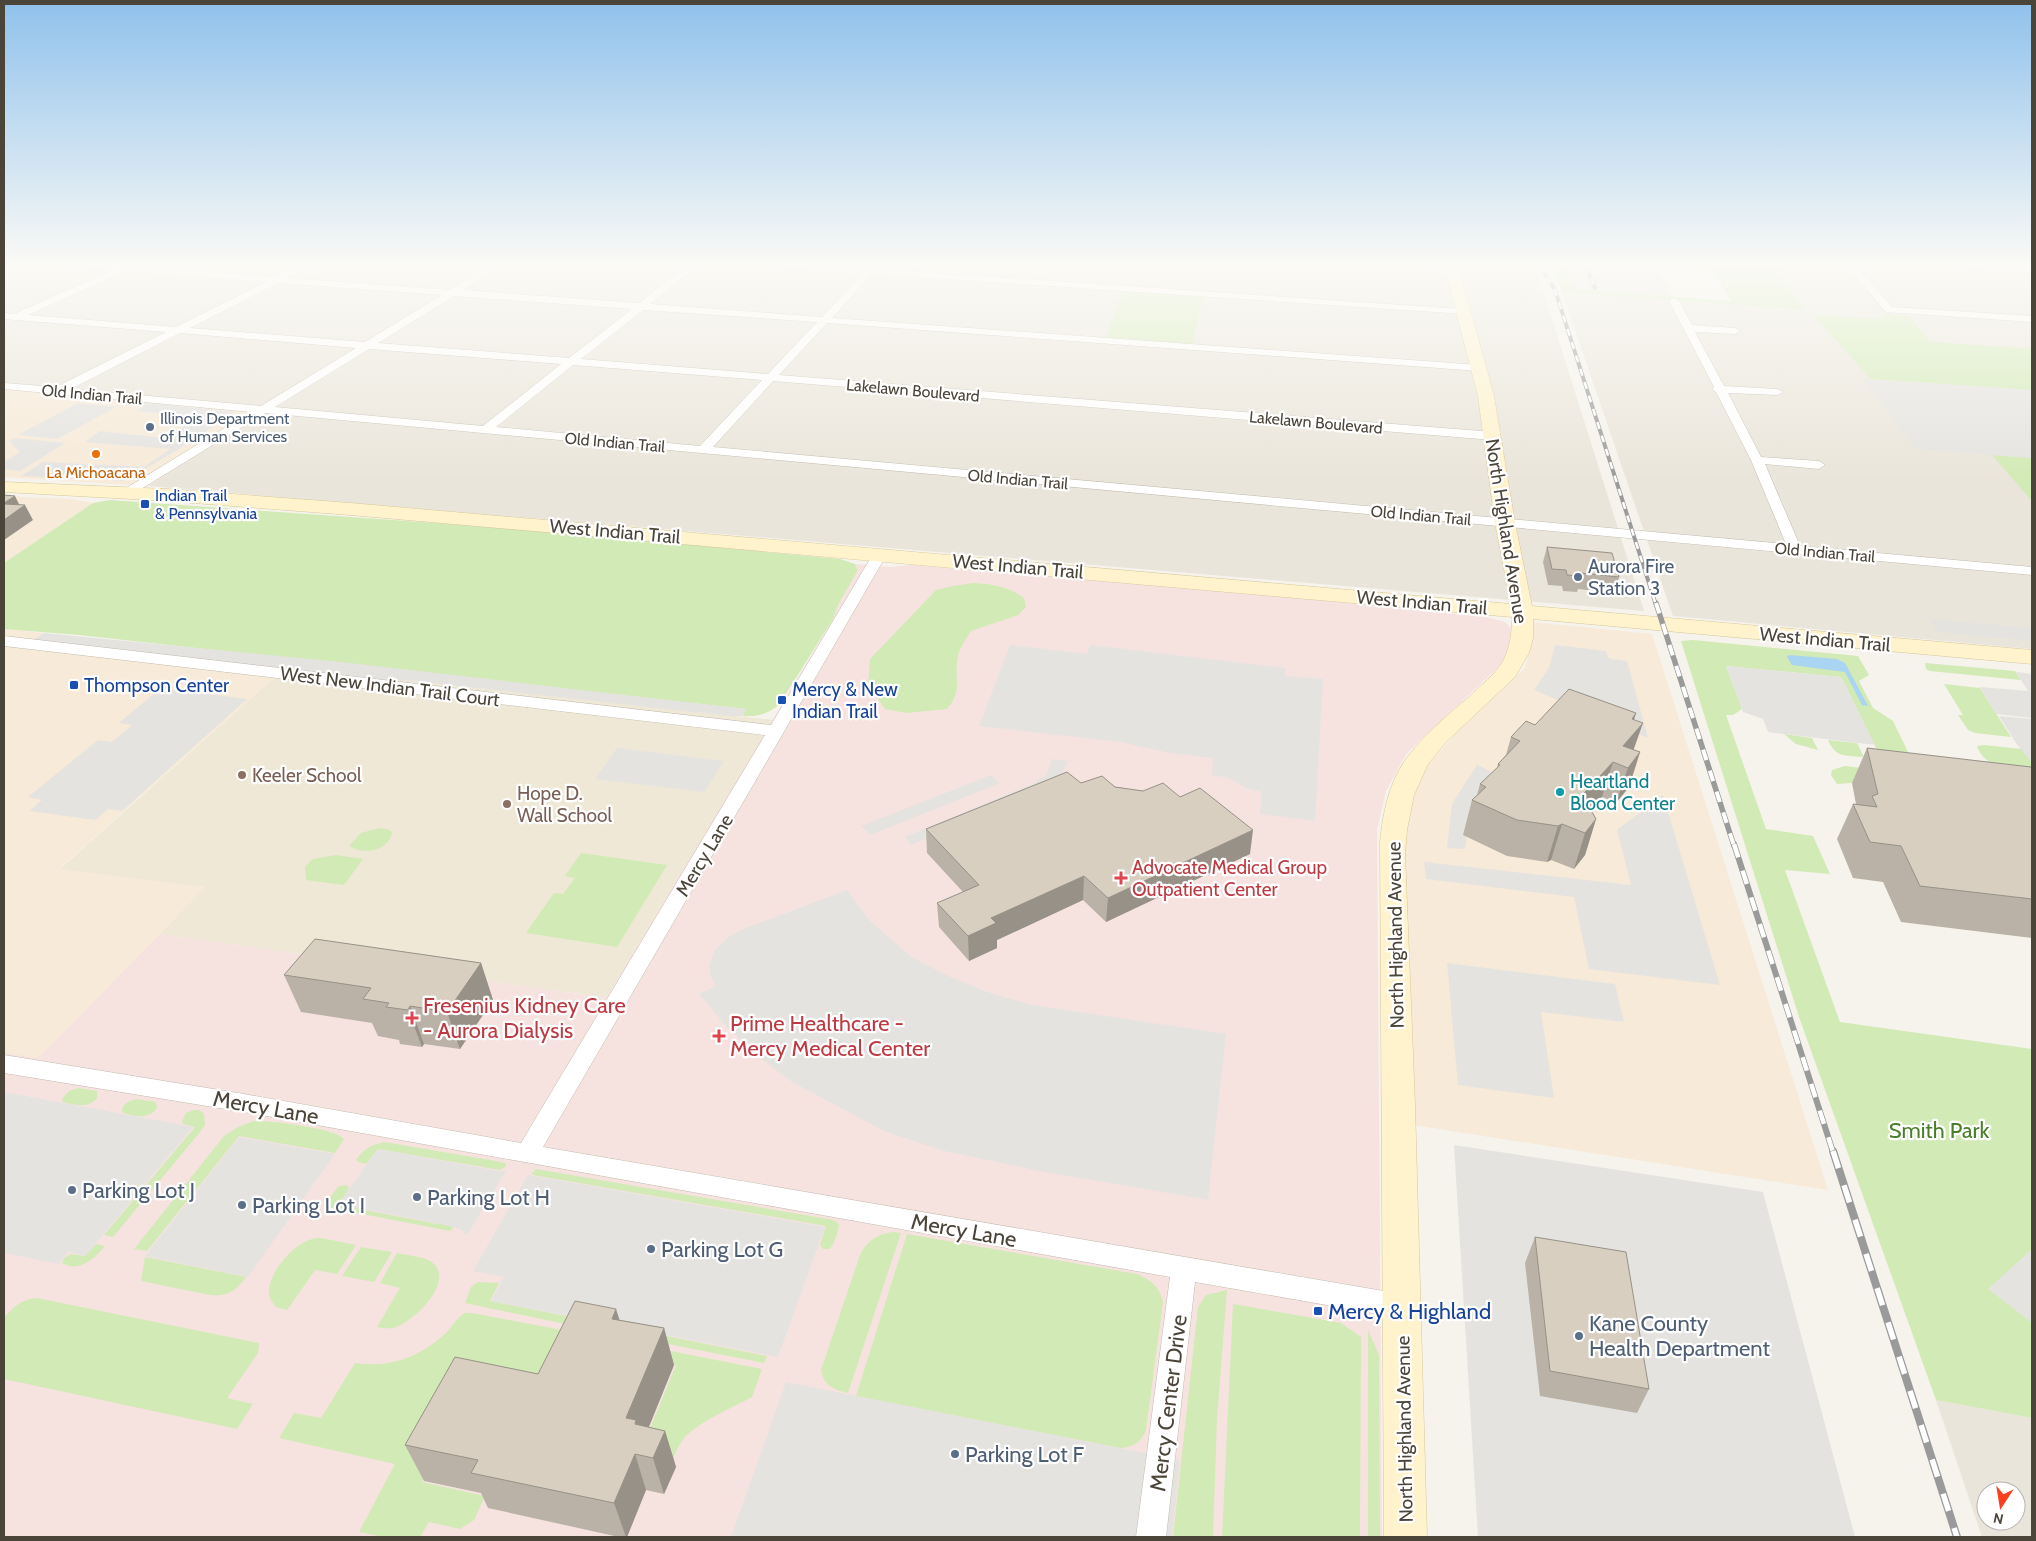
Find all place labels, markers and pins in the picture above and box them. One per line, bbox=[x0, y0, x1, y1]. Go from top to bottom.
place label: Illinois Department of Human Services bbox=[160, 409, 290, 446]
marker: Illinois Department of Human Services bbox=[144, 421, 156, 433]
marker: La Michoacana bbox=[90, 448, 102, 460]
place label: La Michoacana bbox=[46, 463, 146, 482]
place label: Indian Trail & Pennsylvania bbox=[155, 486, 258, 523]
marker: Indian Trail & Pennsylvania bbox=[139, 498, 151, 510]
place label: Aurora Fire Station 3 bbox=[1588, 555, 1674, 600]
marker: Aurora Fire Station 3 bbox=[1572, 571, 1584, 583]
place label: Thompson Center bbox=[84, 674, 229, 697]
place label: Mercy & New Indian Trail bbox=[792, 678, 898, 723]
marker: Thompson Center bbox=[68, 679, 80, 691]
marker: Mercy & New Indian Trail bbox=[776, 694, 788, 706]
place label: Keeler School bbox=[252, 764, 362, 787]
marker: Keeler School bbox=[236, 769, 248, 781]
place label: Heartland Blood Center bbox=[1570, 770, 1675, 815]
place label: Hope D. Wall School bbox=[517, 782, 612, 827]
marker: Heartland Blood Center bbox=[1554, 786, 1566, 798]
marker: Hope D. Wall School bbox=[501, 798, 513, 810]
place label: Advocate Medical Group Outpatient Center bbox=[1132, 856, 1327, 901]
marker: Advocate Medical Group Outpatient Center bbox=[1114, 871, 1128, 885]
place label: Fresenius Kidney Care - Aurora Dialysis bbox=[423, 992, 626, 1044]
place label: Prime Healthcare - Mercy Medical Center bbox=[730, 1010, 930, 1062]
marker: Fresenius Kidney Care - Aurora Dialysis bbox=[405, 1011, 419, 1025]
marker: Prime Healthcare - Mercy Medical Center bbox=[712, 1029, 726, 1043]
place label: Parking Lot J bbox=[82, 1177, 195, 1204]
marker: Parking Lot J bbox=[66, 1184, 78, 1196]
place label: Parking Lot H bbox=[427, 1184, 550, 1211]
marker: Parking Lot H bbox=[411, 1191, 423, 1203]
place label: Parking Lot I bbox=[252, 1192, 365, 1219]
marker: Parking Lot I bbox=[236, 1199, 248, 1211]
place label: Parking Lot G bbox=[661, 1236, 783, 1263]
marker: Parking Lot G bbox=[645, 1243, 657, 1255]
place label: Mercy & Highland bbox=[1328, 1298, 1491, 1325]
marker: Mercy & Highland bbox=[1312, 1305, 1324, 1317]
place label: Kane County Health Department bbox=[1589, 1310, 1770, 1362]
marker: Kane County Health Department bbox=[1573, 1330, 1585, 1342]
place label: Parking Lot F bbox=[965, 1441, 1085, 1468]
marker: Parking Lot F bbox=[949, 1448, 961, 1460]

